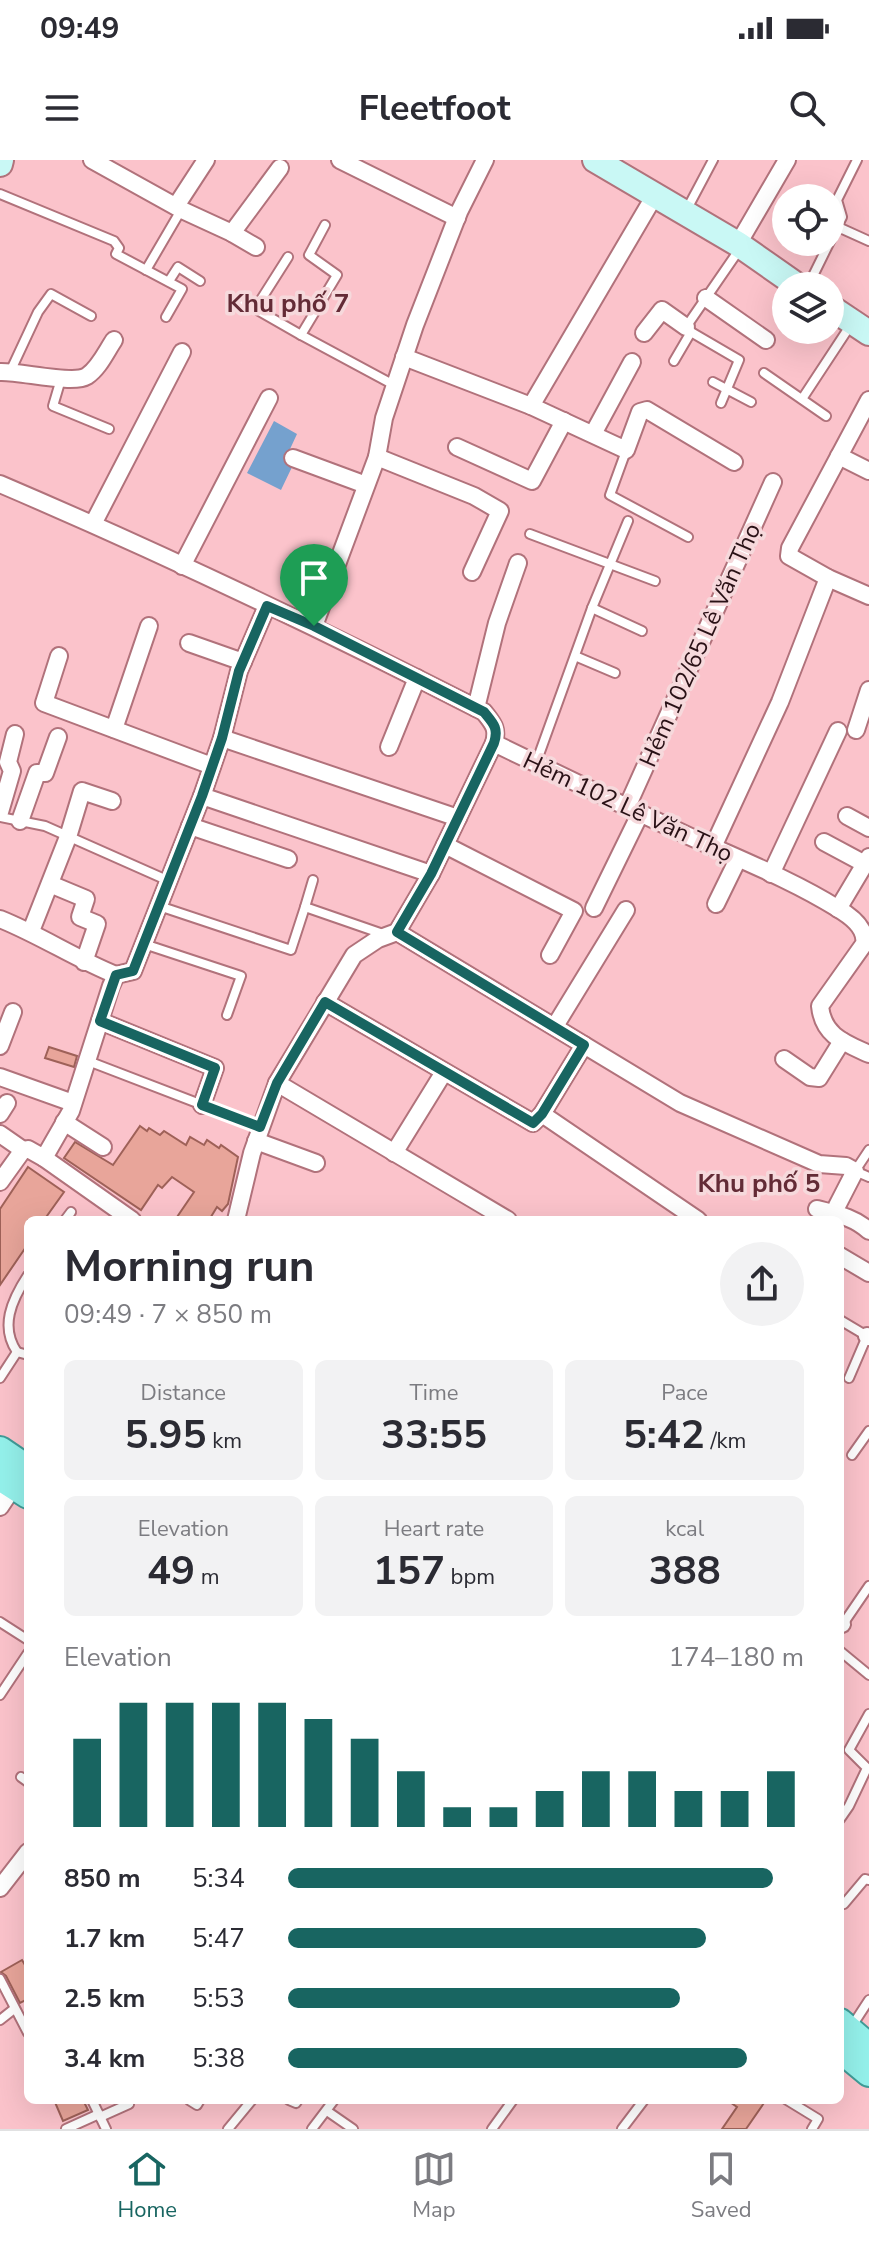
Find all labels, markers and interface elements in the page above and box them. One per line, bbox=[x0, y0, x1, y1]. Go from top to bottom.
text: 09:49 bbox=[40, 8, 119, 49]
text: Fleetfoot bbox=[359, 84, 511, 133]
icon: menu bbox=[40, 86, 84, 130]
icon: search bbox=[785, 86, 829, 130]
map controls bbox=[772, 184, 844, 344]
button: locate bbox=[772, 184, 844, 256]
button: layers bbox=[772, 272, 844, 344]
district label: Khu phố 7 bbox=[227, 286, 349, 321]
street label: Hẻm 102/65 Lê Văn Thọ bbox=[632, 518, 768, 772]
pin bbox=[280, 544, 348, 626]
icon: arrive bbox=[292, 556, 336, 600]
street label: Hẻm 102 Lê Văn Thọ bbox=[518, 744, 738, 870]
district label: Khu phố 5 bbox=[698, 1166, 820, 1201]
text: Morning run bbox=[64, 1237, 314, 1297]
button: share bbox=[720, 1242, 804, 1326]
text: 09:49 · 7 × 850 m bbox=[64, 1297, 272, 1332]
text: Distance bbox=[141, 1378, 226, 1408]
text: Time bbox=[410, 1378, 458, 1408]
text: Pace bbox=[661, 1378, 708, 1408]
text: 5.95 bbox=[125, 1408, 207, 1462]
text: 33:55 bbox=[381, 1408, 487, 1462]
text: 5:42 bbox=[623, 1408, 705, 1462]
text: km bbox=[207, 1426, 242, 1456]
text: /km bbox=[705, 1426, 746, 1456]
text: Elevation bbox=[138, 1514, 229, 1544]
text: Heart rate bbox=[384, 1514, 484, 1544]
text: kcal bbox=[665, 1514, 704, 1544]
text: 49 bbox=[147, 1544, 195, 1598]
text: 157 bbox=[373, 1544, 445, 1598]
text: 388 bbox=[649, 1544, 721, 1598]
text: m bbox=[195, 1562, 220, 1592]
text: bpm bbox=[445, 1562, 495, 1592]
text: Elevation bbox=[64, 1640, 172, 1675]
text: 174–180 m bbox=[668, 1640, 804, 1675]
text: 850 m bbox=[64, 1861, 141, 1896]
text: 5:34 bbox=[192, 1861, 245, 1896]
text: 1.7 km bbox=[64, 1921, 145, 1956]
text: 5:47 bbox=[192, 1921, 245, 1956]
text: 2.5 km bbox=[64, 1981, 145, 2016]
text: 5:53 bbox=[192, 1981, 245, 2016]
text: 3.4 km bbox=[64, 2041, 145, 2076]
text: 5:38 bbox=[192, 2041, 245, 2076]
tab: Home bbox=[117, 2147, 177, 2225]
tab: Map bbox=[412, 2147, 456, 2225]
tab: Saved bbox=[691, 2147, 752, 2225]

